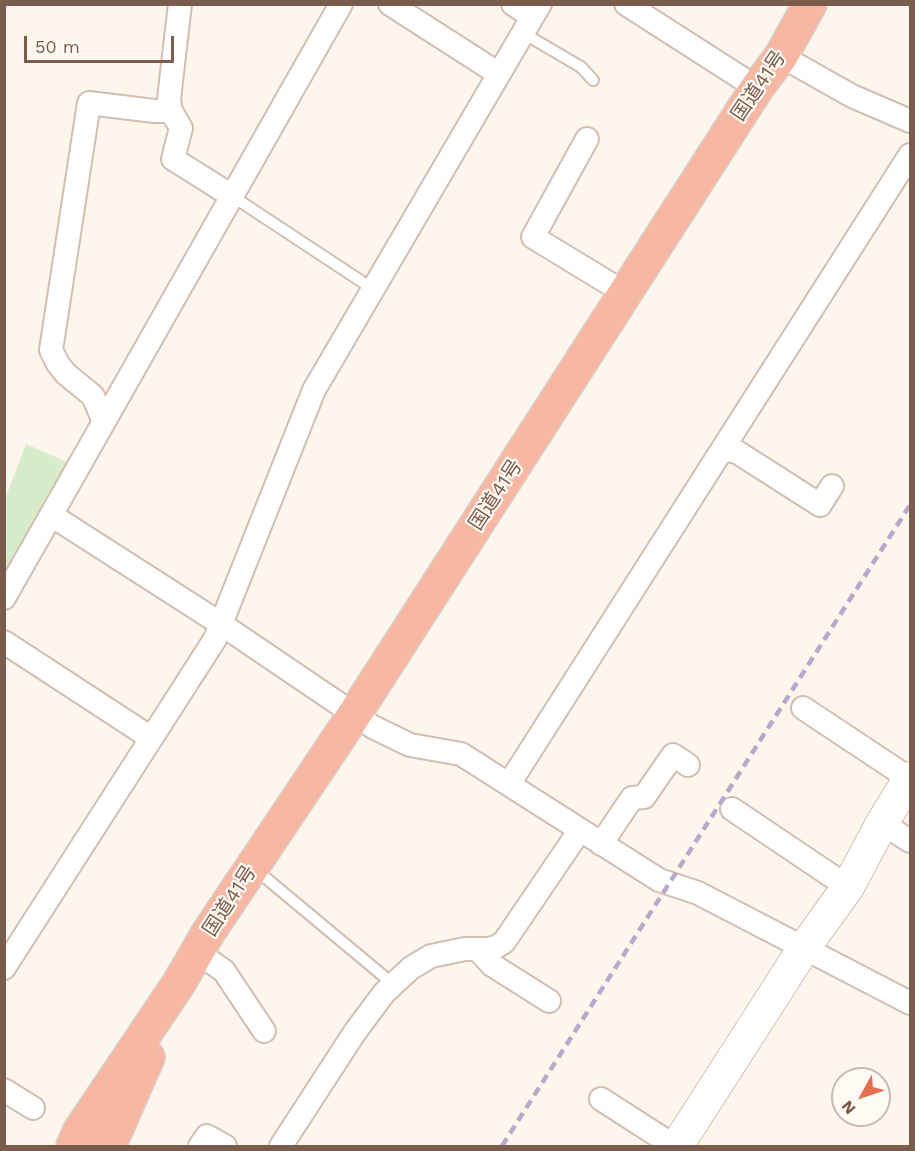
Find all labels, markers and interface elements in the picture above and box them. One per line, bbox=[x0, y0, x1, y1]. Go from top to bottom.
scale bar bbox=[27, 24, 177, 62]
text: 50 m bbox=[35, 36, 80, 57]
street label: 国道41号 bbox=[727, 46, 791, 126]
street label: 国道41号 bbox=[464, 455, 528, 535]
street label: 国道41号 bbox=[198, 861, 262, 941]
north arrow bbox=[831, 1067, 891, 1127]
text: N bbox=[837, 1097, 859, 1118]

